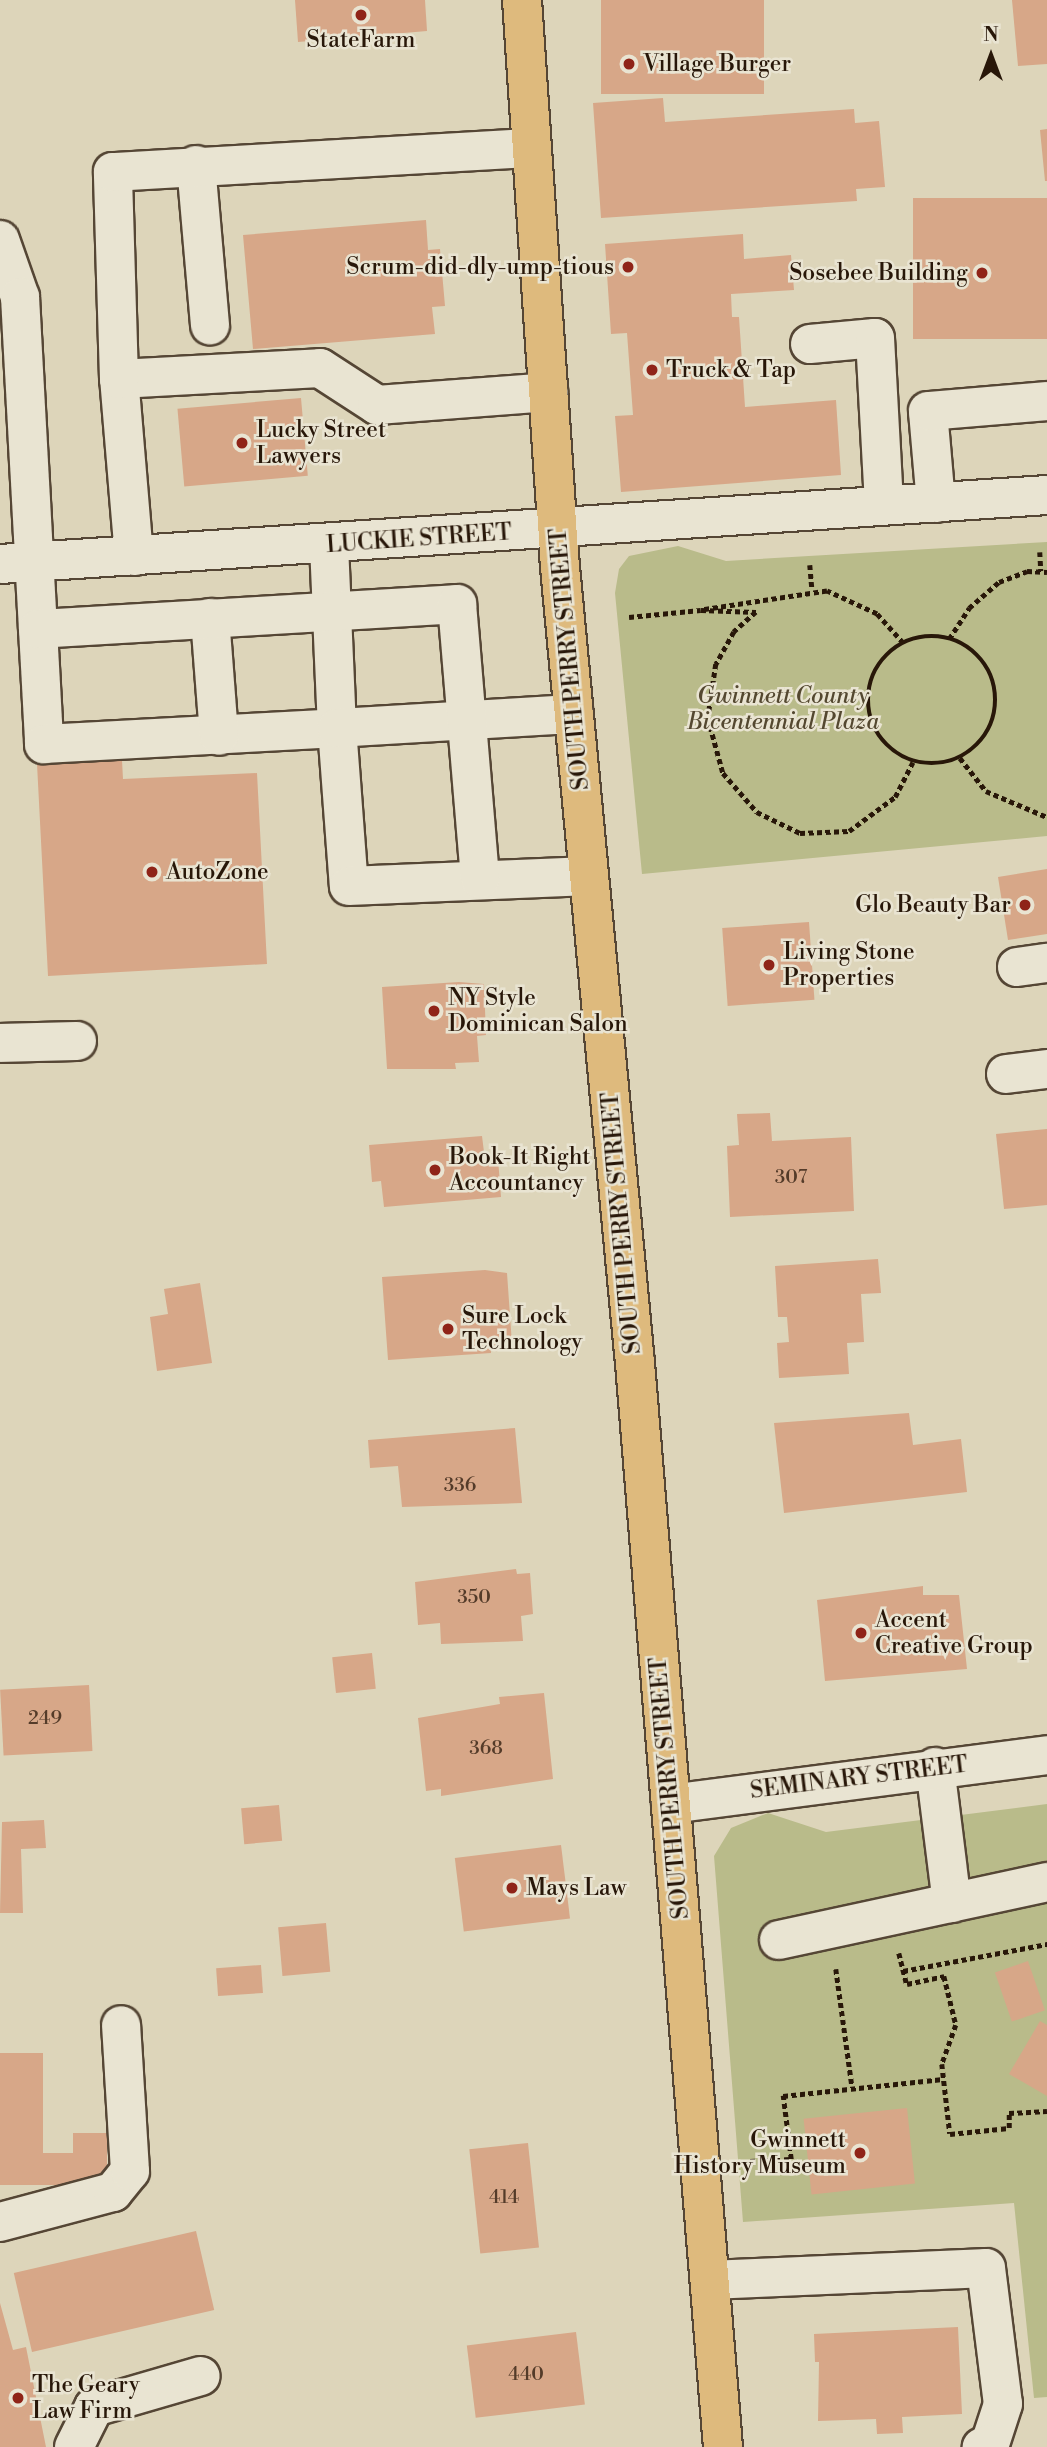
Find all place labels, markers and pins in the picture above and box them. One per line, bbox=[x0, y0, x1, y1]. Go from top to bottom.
marker: StateFarm bbox=[353, 7, 369, 23]
place label: StateFarm bbox=[307, 26, 415, 54]
place label: Village Burger bbox=[643, 50, 791, 78]
marker: Village Burger bbox=[621, 56, 637, 72]
place label: Scrum-did-dly-ump-tious bbox=[346, 253, 614, 281]
marker: Scrum-did-dly-ump-tious bbox=[620, 259, 636, 275]
place label: Sosebee Building bbox=[789, 259, 968, 287]
marker: Sosebee Building bbox=[974, 265, 990, 281]
place label: Truck & Tap bbox=[666, 356, 796, 384]
marker: Truck & Tap bbox=[644, 362, 660, 378]
place label: Lucky Street Lawyers bbox=[256, 416, 386, 470]
marker: Lucky Street Lawyers bbox=[234, 435, 250, 451]
place label: AutoZone bbox=[166, 858, 269, 886]
marker: AutoZone bbox=[144, 864, 160, 880]
place label: Glo Beauty Bar bbox=[855, 891, 1011, 919]
marker: Glo Beauty Bar bbox=[1017, 897, 1033, 913]
place label: Living Stone Properties bbox=[783, 938, 915, 992]
marker: Living Stone Properties bbox=[761, 957, 777, 973]
place label: NY Style Dominican Salon bbox=[448, 984, 628, 1038]
marker: NY Style Dominican Salon bbox=[426, 1003, 442, 1019]
place label: Book-It Right Accountancy bbox=[449, 1143, 590, 1197]
marker: Book-It Right Accountancy bbox=[427, 1162, 443, 1178]
place label: Sure Lock Technology bbox=[462, 1302, 582, 1356]
marker: Sure Lock Technology bbox=[440, 1321, 456, 1337]
place label: Accent Creative Group bbox=[875, 1606, 1033, 1660]
marker: Accent Creative Group bbox=[853, 1625, 869, 1641]
place label: Mays Law bbox=[526, 1874, 626, 1902]
marker: Mays Law bbox=[504, 1880, 520, 1896]
place label: Gwinnett History Museum bbox=[674, 2126, 846, 2180]
marker: Gwinnett History Museum bbox=[852, 2145, 868, 2161]
place label: The Geary Law Firm bbox=[32, 2371, 140, 2425]
marker: The Geary Law Firm bbox=[10, 2390, 26, 2406]

